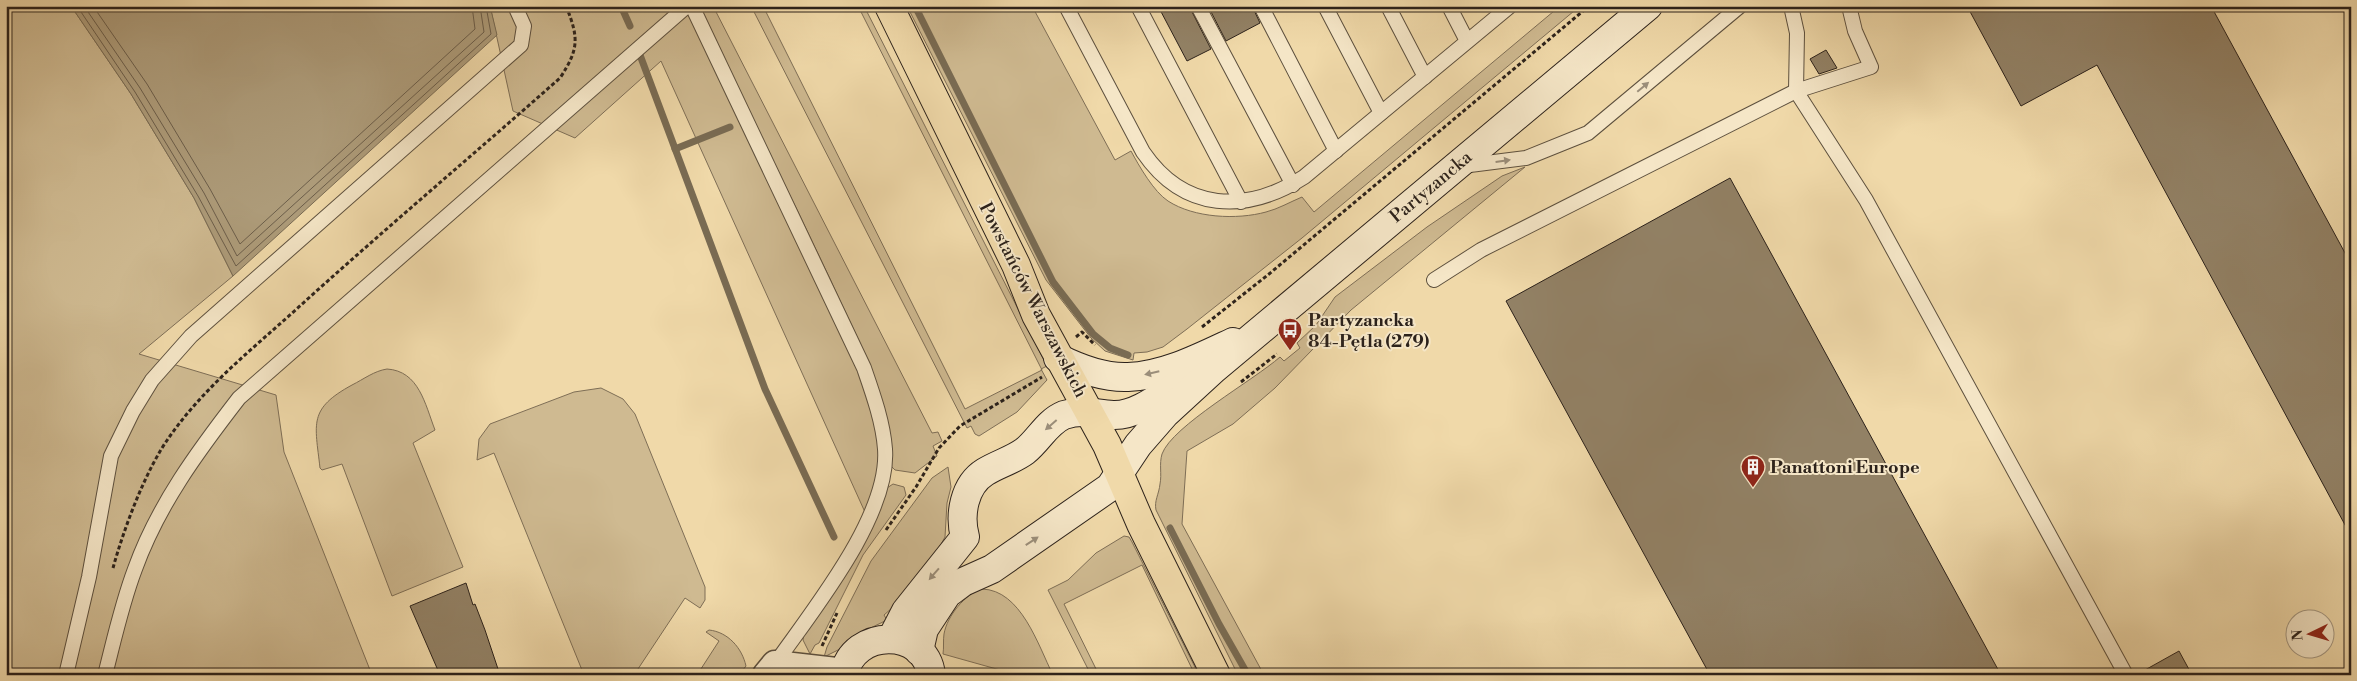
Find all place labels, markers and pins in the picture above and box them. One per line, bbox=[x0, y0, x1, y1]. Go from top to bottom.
place label: Partyzancka 84-Pętla (279) bbox=[1308, 309, 1430, 353]
bus stop icon: Partyzancka 84-Pętla (279) bbox=[1277, 317, 1303, 351]
building icon: Panattoni Europe bbox=[1740, 454, 1766, 488]
place label: Panattoni Europe bbox=[1770, 456, 1920, 479]

